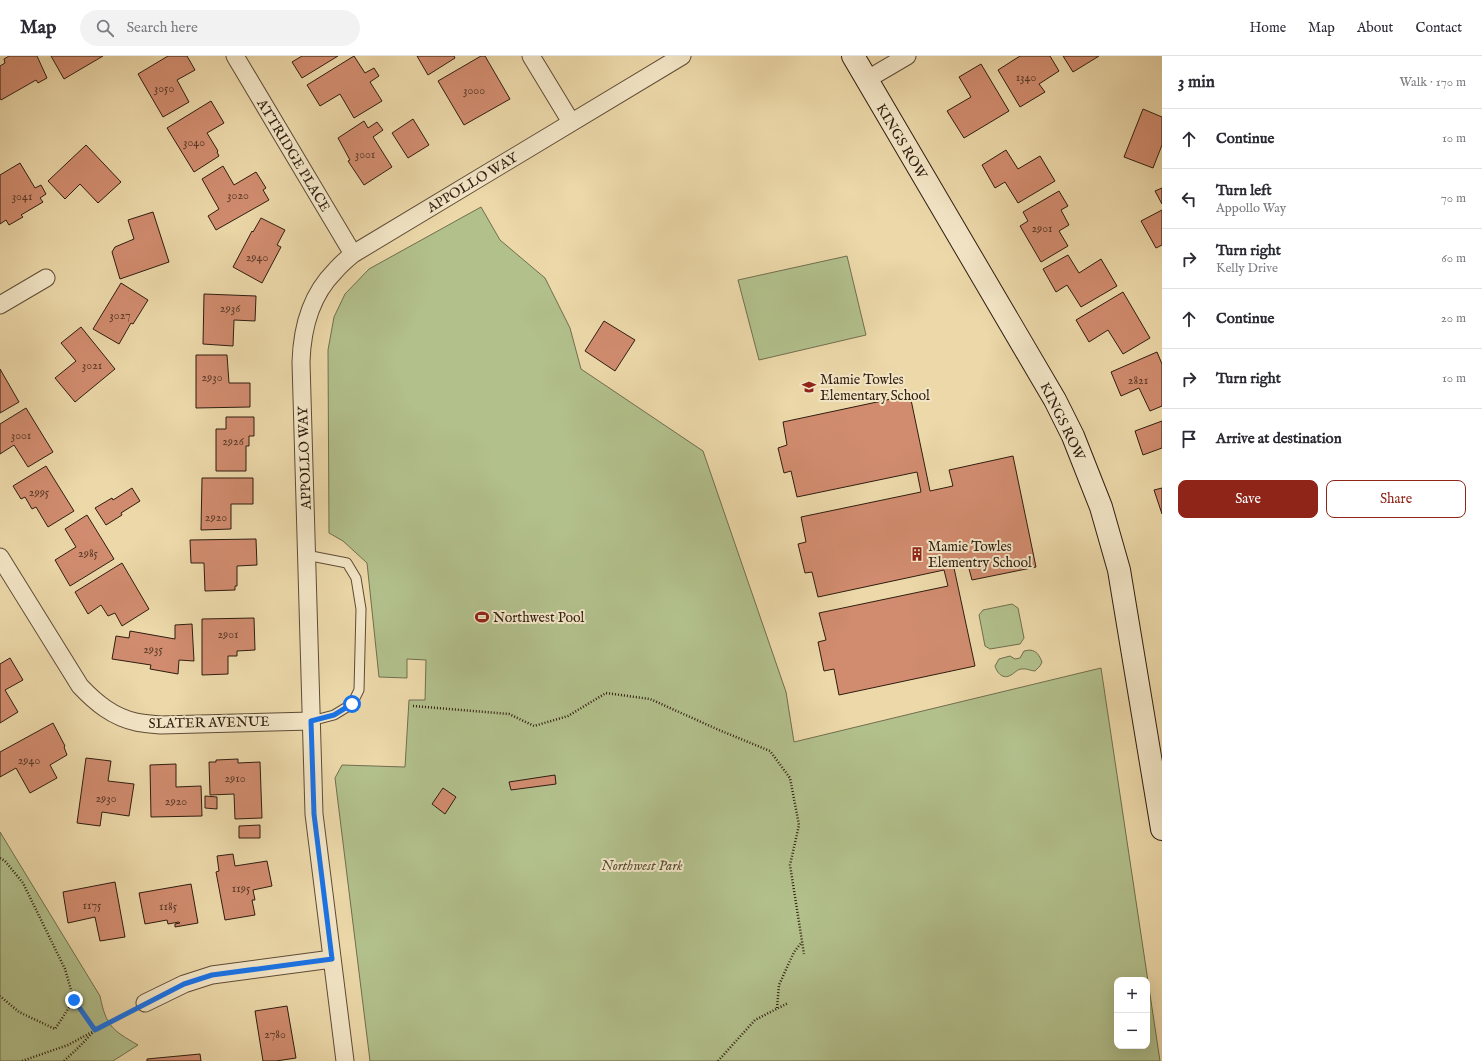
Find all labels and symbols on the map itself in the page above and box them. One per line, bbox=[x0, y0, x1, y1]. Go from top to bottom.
house number: 1340 bbox=[1016, 70, 1036, 85]
house number: 3050 bbox=[154, 81, 174, 96]
house number: 3000 bbox=[463, 83, 485, 98]
street label: ATTRIDGE PLACE bbox=[252, 95, 334, 215]
street label: KINGS ROW bbox=[872, 101, 931, 183]
house number: 3040 bbox=[183, 135, 205, 150]
house number: 3001 bbox=[355, 147, 375, 162]
street label: APPOLLO WAY bbox=[423, 148, 523, 218]
house number: 3020 bbox=[227, 188, 249, 203]
house number: 3041 bbox=[12, 189, 32, 204]
house number: 2901 bbox=[1031, 221, 1053, 236]
house number: 2940 bbox=[246, 250, 268, 265]
house number: 2936 bbox=[220, 301, 241, 316]
house number: 3027 bbox=[109, 308, 131, 323]
house number: 3021 bbox=[82, 358, 102, 373]
house number: 2930 bbox=[201, 370, 223, 385]
place label: Mamie Towles Elementary School bbox=[820, 371, 930, 405]
house number: 2821 bbox=[1128, 373, 1148, 388]
school or university icon: Mamie Towles Elementary School bbox=[801, 379, 817, 395]
street label: KINGS ROW bbox=[1035, 379, 1089, 464]
street label: APPOLLO WAY bbox=[294, 405, 316, 511]
house number: 3001 bbox=[11, 428, 31, 443]
house number: 2926 bbox=[222, 434, 245, 449]
house number: 2995 bbox=[29, 485, 50, 500]
house number: 2920 bbox=[205, 510, 227, 525]
place label: Mamie Towles Elementry School bbox=[928, 538, 1032, 572]
house number: 2985 bbox=[78, 546, 99, 561]
building icon: Mamie Towles Elementry School bbox=[909, 546, 925, 562]
sports icon: Northwest Pool bbox=[474, 609, 490, 625]
place label: Northwest Pool bbox=[493, 609, 585, 627]
house number: 2901 bbox=[217, 627, 239, 642]
house number: 2935 bbox=[143, 642, 164, 657]
route start bbox=[343, 695, 361, 713]
street label: SLATER AVENUE bbox=[148, 713, 270, 733]
house number: 2940 bbox=[18, 753, 40, 768]
house number: 2910 bbox=[224, 771, 246, 786]
house number: 2930 bbox=[95, 791, 117, 806]
house number: 2920 bbox=[165, 794, 187, 809]
park label: Northwest Park bbox=[601, 857, 683, 875]
house number: 1195 bbox=[232, 881, 251, 896]
house number: 1175 bbox=[83, 898, 102, 913]
house number: 1185 bbox=[159, 899, 178, 914]
route end bbox=[65, 991, 83, 1009]
house number: 2780 bbox=[264, 1027, 286, 1042]

